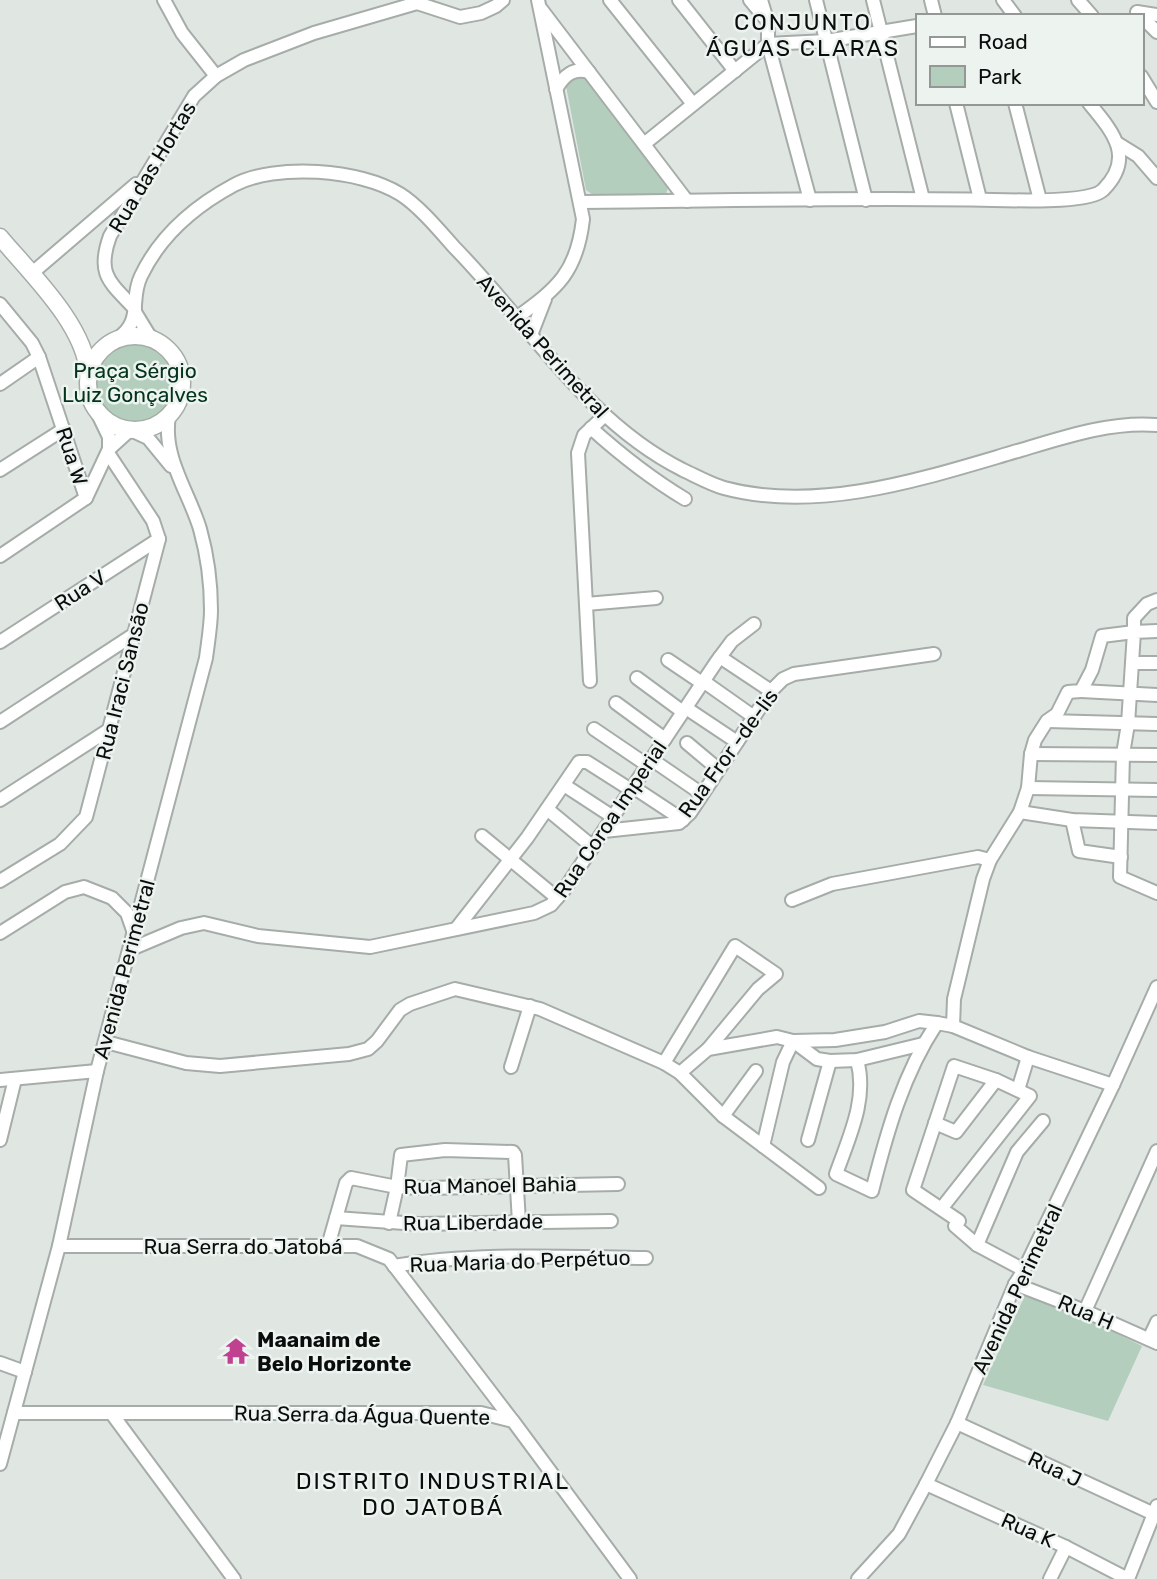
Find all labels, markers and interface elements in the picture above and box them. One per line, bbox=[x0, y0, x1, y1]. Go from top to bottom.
district label: CONJUNTO ÁGUAS CLARAS bbox=[706, 8, 900, 62]
legend bbox=[916, 14, 1143, 105]
text: Road bbox=[978, 29, 1028, 54]
text: Park bbox=[978, 64, 1022, 89]
street label: Rua das Hortas bbox=[103, 97, 201, 237]
street label: Avenida Perimetral bbox=[472, 269, 614, 423]
park label: Praça Sérgio Luiz Gonçalves bbox=[62, 358, 208, 407]
street label: Rua W bbox=[51, 424, 93, 488]
street label: Rua V bbox=[50, 564, 111, 616]
street label: Rua Iraci Sansão bbox=[90, 599, 154, 763]
street label: Rua Fror -de-lis bbox=[673, 684, 783, 822]
street label: Rua Coroa Imperial bbox=[548, 736, 672, 902]
street label: Avenida Perimetral bbox=[88, 877, 160, 1061]
street label: Rua Manoel Bahia bbox=[403, 1171, 577, 1199]
street label: Avenida Perimetral bbox=[967, 1200, 1067, 1378]
street label: Rua Liberdade bbox=[403, 1208, 543, 1236]
street label: Rua Serra do Jatobá bbox=[143, 1234, 343, 1259]
street label: Rua Maria do Perpétuo bbox=[409, 1245, 631, 1277]
street label: Rua H bbox=[1054, 1289, 1118, 1335]
place label: Maanaim de Belo Horizonte bbox=[257, 1327, 412, 1376]
temple icon: Maanaim de Belo Horizonte bbox=[221, 1336, 251, 1366]
street label: Rua Serra da Água Quente bbox=[234, 1400, 490, 1430]
street label: Rua J bbox=[1024, 1446, 1086, 1492]
district label: DISTRITO INDUSTRIAL DO JATOBÁ bbox=[296, 1467, 570, 1521]
street label: Rua K bbox=[997, 1507, 1059, 1553]

